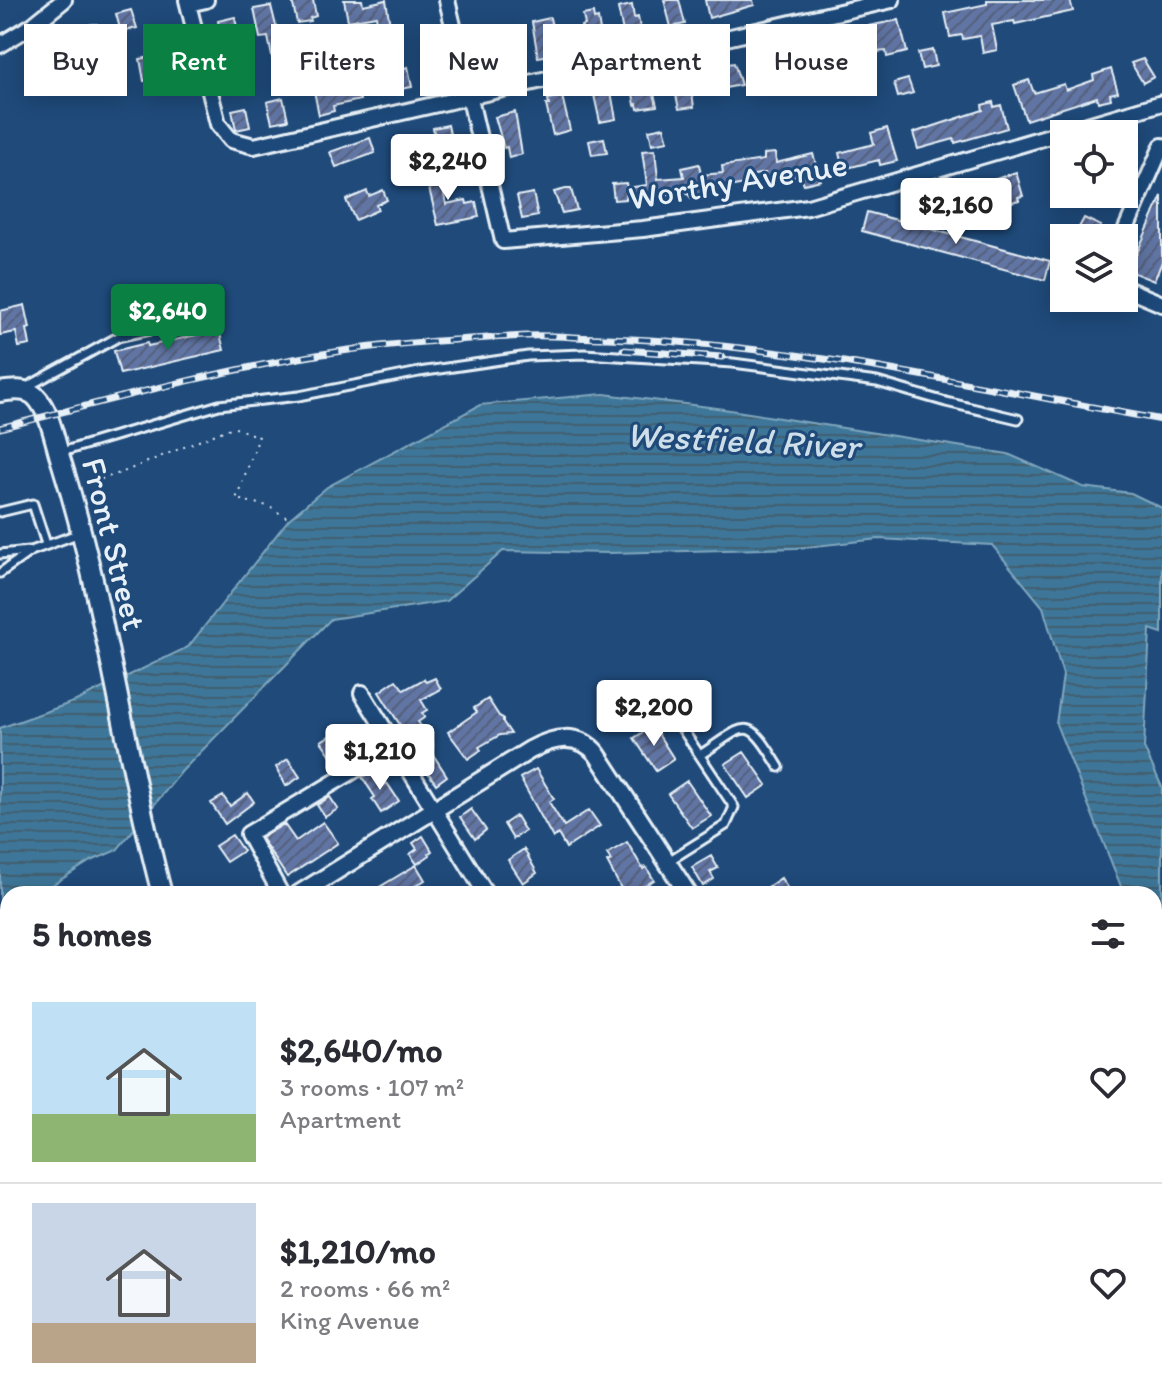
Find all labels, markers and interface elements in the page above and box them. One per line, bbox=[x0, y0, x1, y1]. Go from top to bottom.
chip: Buy bbox=[24, 24, 127, 96]
chip: Rent bbox=[143, 24, 255, 96]
chip: Filters bbox=[271, 24, 404, 96]
chip: New bbox=[420, 24, 527, 96]
chip: Apartment bbox=[543, 24, 730, 96]
chip: House bbox=[746, 24, 877, 96]
map controls bbox=[1050, 120, 1138, 312]
button: locate bbox=[1050, 120, 1138, 208]
pin: $2,240 bbox=[383, 134, 513, 202]
street label: Worthy Avenue bbox=[626, 143, 850, 219]
text: $2,240 bbox=[409, 144, 487, 176]
pin: $2,160 bbox=[891, 178, 1021, 246]
text: $2,160 bbox=[919, 188, 993, 220]
button: layers bbox=[1050, 224, 1138, 312]
pin: $2,640 bbox=[103, 284, 233, 352]
text: $2,640 bbox=[129, 294, 207, 326]
water label: Westfield River bbox=[625, 412, 864, 468]
street label: Front Street bbox=[73, 453, 155, 635]
pin: $2,200 bbox=[589, 680, 719, 748]
text: $2,200 bbox=[615, 690, 693, 722]
pin: $1,210 bbox=[315, 724, 445, 792]
text: $1,210 bbox=[343, 734, 417, 766]
icon: filters bbox=[1086, 912, 1130, 956]
text: 5 homes bbox=[32, 914, 152, 955]
text: $2,640/mo bbox=[280, 1030, 443, 1071]
icon: home bbox=[96, 1034, 192, 1130]
icon: heart bbox=[1086, 1060, 1130, 1104]
text: 3 rooms · 107 m² bbox=[280, 1071, 464, 1103]
text: Apartment bbox=[280, 1103, 401, 1135]
text: $1,210/mo bbox=[280, 1231, 436, 1272]
icon: home bbox=[96, 1235, 192, 1331]
icon: heart bbox=[1086, 1261, 1130, 1305]
text: 2 rooms · 66 m² bbox=[280, 1272, 450, 1304]
text: King Avenue bbox=[280, 1304, 420, 1336]

